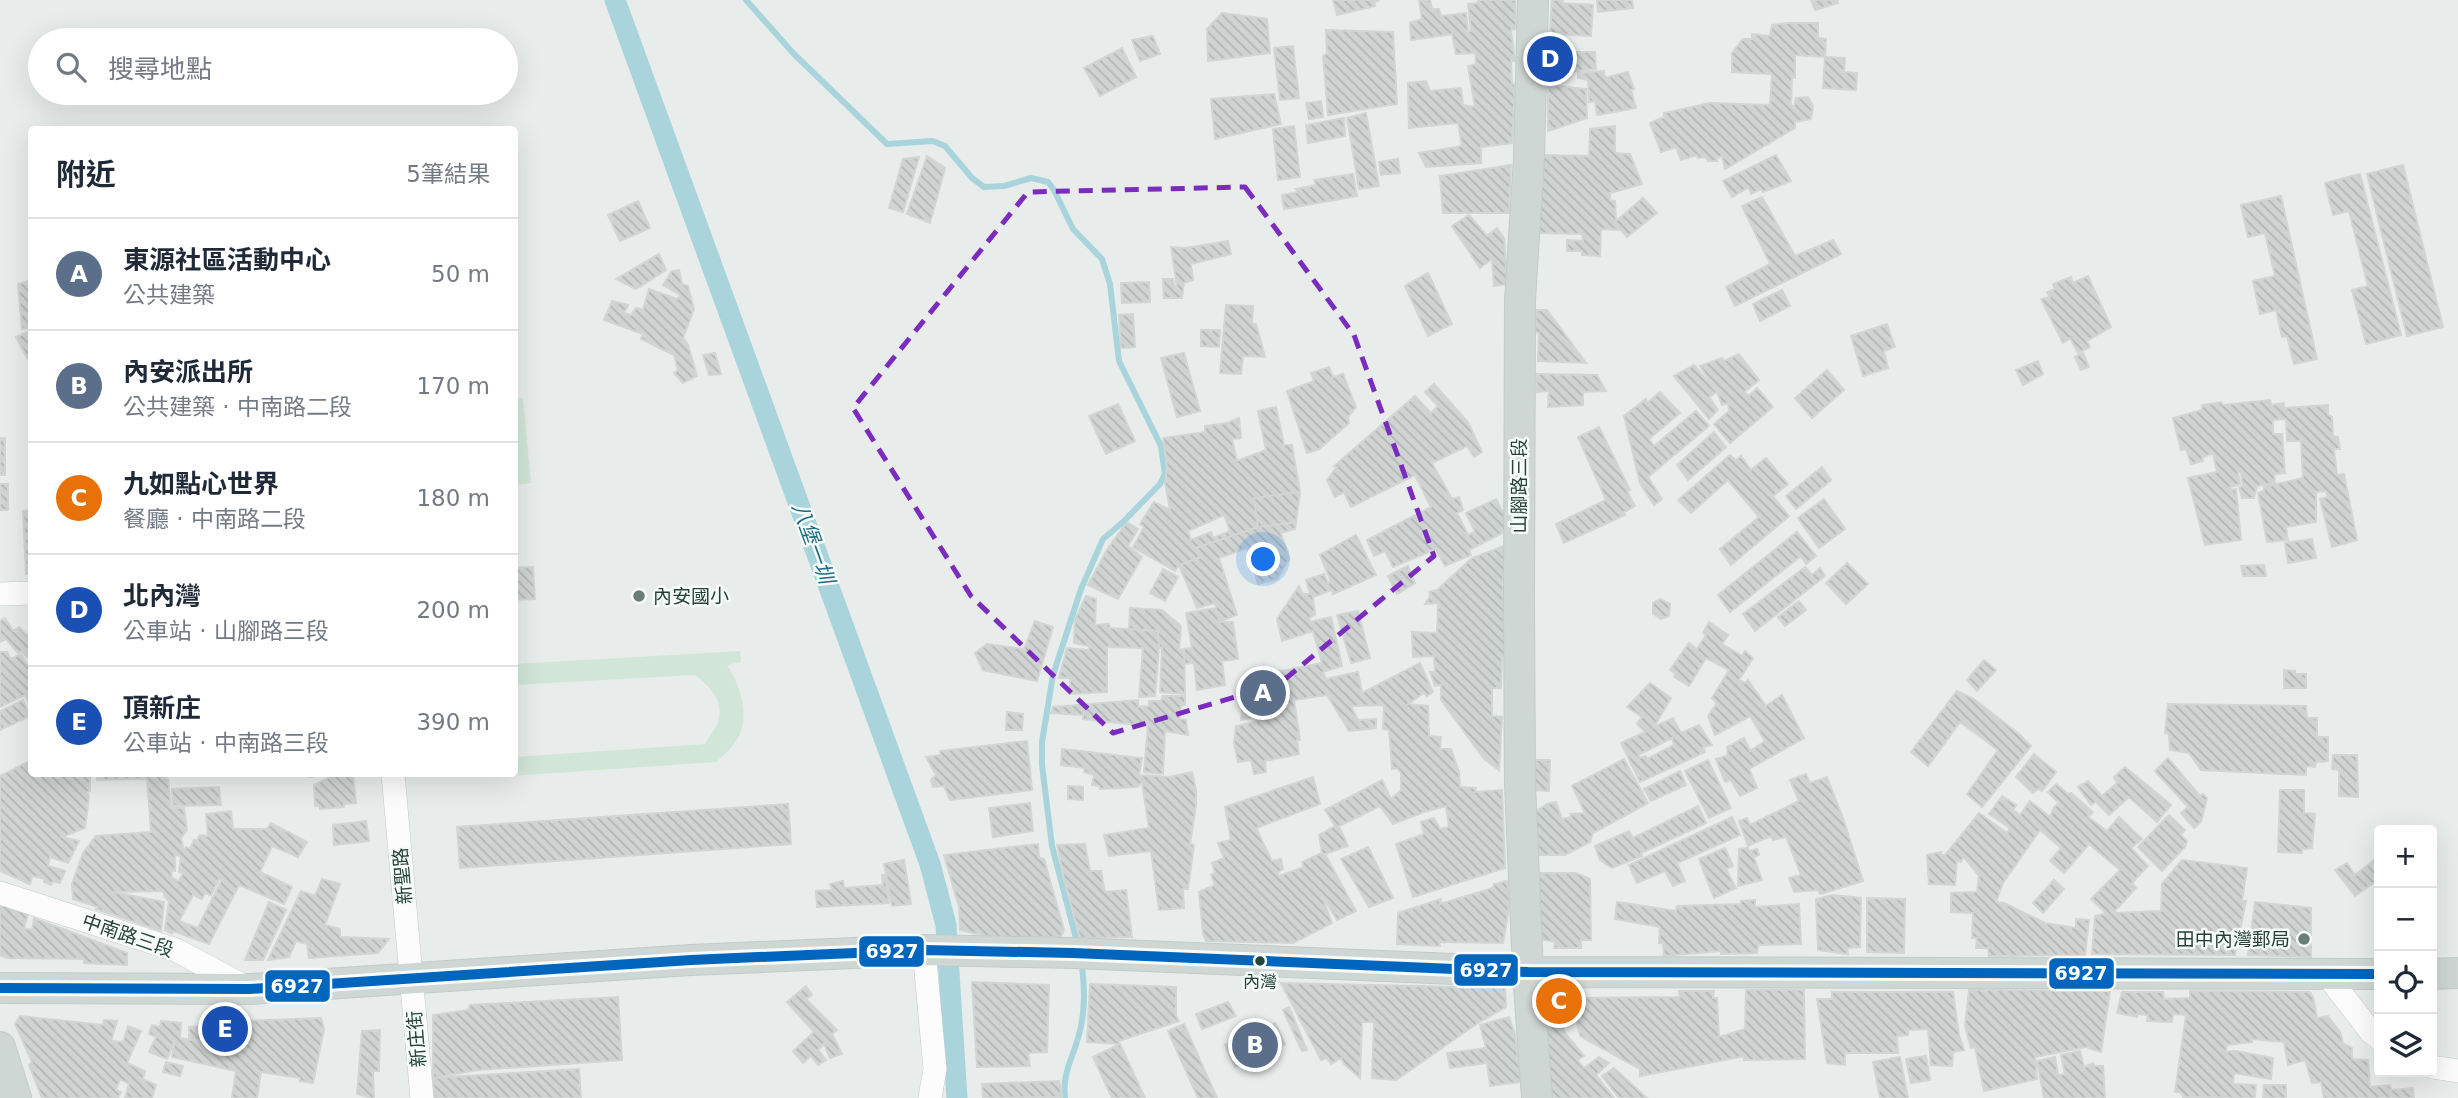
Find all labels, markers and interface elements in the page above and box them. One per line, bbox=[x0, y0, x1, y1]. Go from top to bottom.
search box bbox=[28, 28, 518, 105]
pin: D bbox=[1527, 33, 1573, 85]
icon: search bbox=[52, 48, 90, 86]
text: 搜尋地點 bbox=[108, 54, 212, 84]
text: 附近 bbox=[56, 157, 116, 192]
text: 5筆結果 bbox=[406, 161, 490, 187]
text: 東源社區活動中心 bbox=[123, 245, 331, 275]
text: A bbox=[70, 261, 88, 287]
text: 50 m bbox=[431, 261, 490, 287]
text: 公共建築 bbox=[123, 282, 215, 308]
text: 內安派出所 bbox=[123, 357, 253, 387]
text: B bbox=[70, 373, 88, 399]
text: 170 m bbox=[416, 373, 490, 399]
text: 公共建築 · 中南路二段 bbox=[123, 394, 352, 420]
street label: 山腳路三段 bbox=[1508, 438, 1530, 534]
text: 九如點心世界 bbox=[123, 469, 279, 499]
text: C bbox=[71, 485, 87, 511]
text: 180 m bbox=[416, 485, 490, 511]
water label: 八堡一圳 bbox=[787, 499, 840, 589]
text: 餐廳 · 中南路二段 bbox=[123, 506, 306, 532]
your location bbox=[1246, 542, 1280, 576]
text: 北內灣 bbox=[123, 581, 201, 611]
place label: 內安國小 bbox=[653, 585, 729, 607]
marker: 內安國小 bbox=[631, 588, 647, 604]
text: D bbox=[69, 597, 89, 623]
text: 200 m bbox=[416, 597, 490, 623]
text: 公車站 · 山腳路三段 bbox=[123, 618, 329, 644]
pin: A bbox=[1240, 667, 1286, 719]
text: 頂新庄 bbox=[123, 693, 201, 723]
text: E bbox=[71, 709, 87, 735]
text: 390 m bbox=[416, 709, 490, 735]
text: 公車站 · 中南路三段 bbox=[123, 730, 329, 756]
map controls bbox=[2374, 825, 2437, 1077]
button: + bbox=[2374, 825, 2437, 888]
street label: 新聖路 bbox=[389, 847, 415, 905]
button: − bbox=[2374, 888, 2437, 951]
street label: 中南路三段 bbox=[79, 909, 177, 961]
place label: 田中內灣郵局 bbox=[2176, 928, 2290, 950]
marker: 田中內灣郵局 bbox=[2296, 931, 2312, 947]
line badge: 6927 bbox=[858, 935, 925, 968]
text: 6927 bbox=[866, 940, 918, 962]
button: locate bbox=[2374, 951, 2437, 1014]
line badge: 6927 bbox=[1453, 953, 1519, 987]
marker: 內灣 bbox=[1253, 954, 1267, 968]
line badge: 6927 bbox=[2048, 957, 2115, 990]
text: 6927 bbox=[1460, 959, 1512, 981]
text: 6927 bbox=[2055, 962, 2107, 984]
line badge: 6927 bbox=[264, 969, 331, 1003]
place label: 內灣 bbox=[1243, 972, 1277, 992]
text: 6927 bbox=[271, 975, 323, 997]
pin: C bbox=[1536, 975, 1582, 1027]
pin: E bbox=[202, 1003, 248, 1055]
street label: 新庄街 bbox=[403, 1010, 429, 1068]
button: layers bbox=[2374, 1014, 2437, 1077]
pin: B bbox=[1232, 1019, 1278, 1071]

